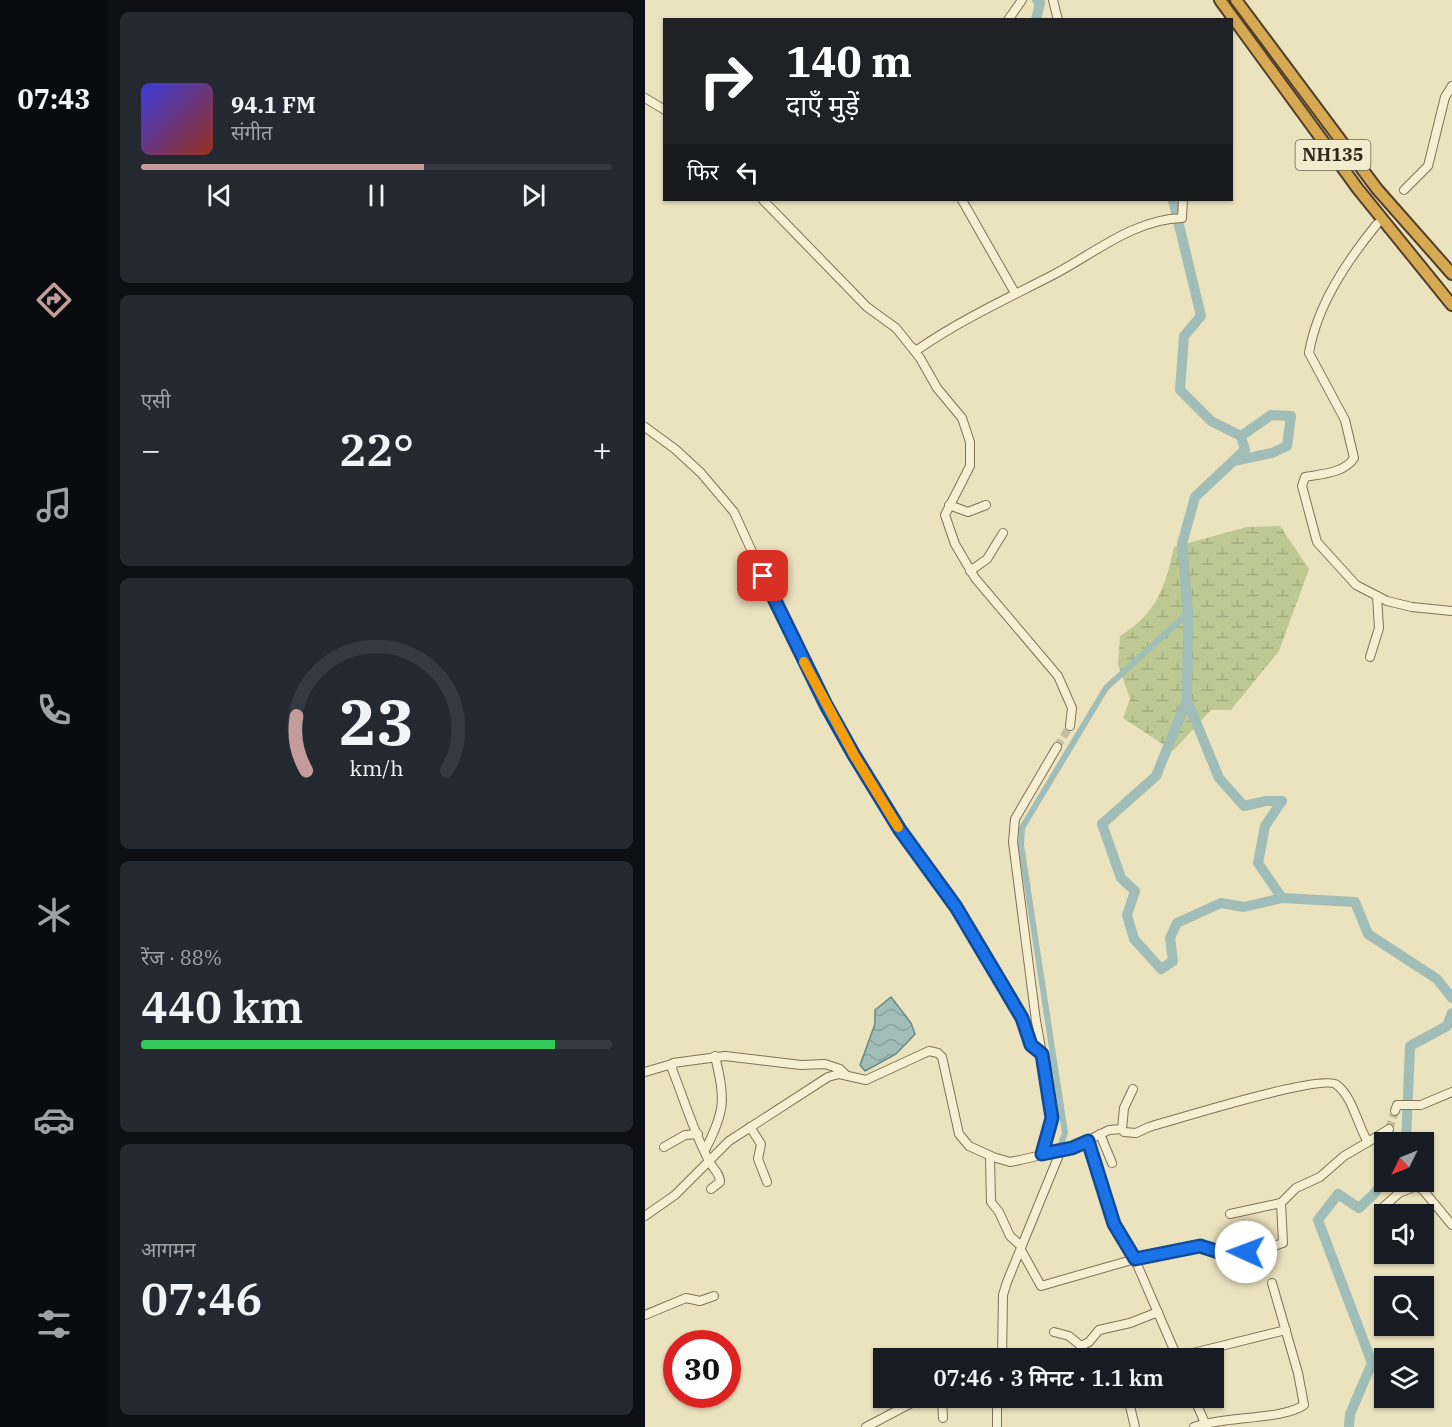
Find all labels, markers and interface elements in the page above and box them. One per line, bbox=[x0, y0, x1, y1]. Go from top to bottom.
text: 140 m bbox=[786, 34, 912, 89]
icon: right bbox=[687, 42, 765, 120]
text: 07:43 bbox=[18, 81, 90, 116]
text: दाएँ मुड़ें bbox=[786, 87, 859, 122]
text: 94.1 FM bbox=[231, 90, 316, 119]
text: संगीत bbox=[231, 119, 272, 146]
road number: NH135 bbox=[1295, 140, 1371, 170]
icon: left bbox=[731, 156, 764, 189]
text: फिर bbox=[687, 157, 719, 186]
icon: previous bbox=[203, 179, 236, 212]
icon: pause bbox=[360, 179, 393, 212]
icon: next bbox=[517, 179, 550, 212]
icon: directions bbox=[33, 279, 75, 321]
text: एसी bbox=[141, 387, 171, 414]
text: 22° bbox=[339, 420, 414, 478]
text: − bbox=[141, 428, 161, 471]
text: + bbox=[592, 428, 612, 471]
icon: music bbox=[33, 484, 75, 526]
pin bbox=[737, 550, 788, 601]
icon: arrive bbox=[746, 559, 779, 592]
text: 23 bbox=[339, 681, 414, 762]
icon: phone bbox=[33, 689, 75, 731]
text: km/h bbox=[349, 754, 404, 782]
icon: climate bbox=[33, 894, 75, 936]
text: रेंज · 88% bbox=[141, 944, 222, 971]
text: 440 km bbox=[141, 977, 303, 1035]
icon: car bbox=[33, 1099, 75, 1141]
north arrow bbox=[1374, 1132, 1434, 1192]
map controls bbox=[1374, 1132, 1434, 1408]
button: sound bbox=[1374, 1204, 1434, 1264]
position arrow bbox=[1214, 1220, 1278, 1284]
text: आगमन bbox=[141, 1236, 196, 1263]
text: 07:46 bbox=[141, 1269, 262, 1327]
button: search bbox=[1374, 1276, 1434, 1336]
icon: filters bbox=[33, 1303, 75, 1345]
speed limit sign: 30 bbox=[663, 1330, 741, 1408]
button: layers bbox=[1374, 1348, 1434, 1408]
text: 07:46 · 3 मिनट · 1.1 km bbox=[933, 1363, 1164, 1392]

